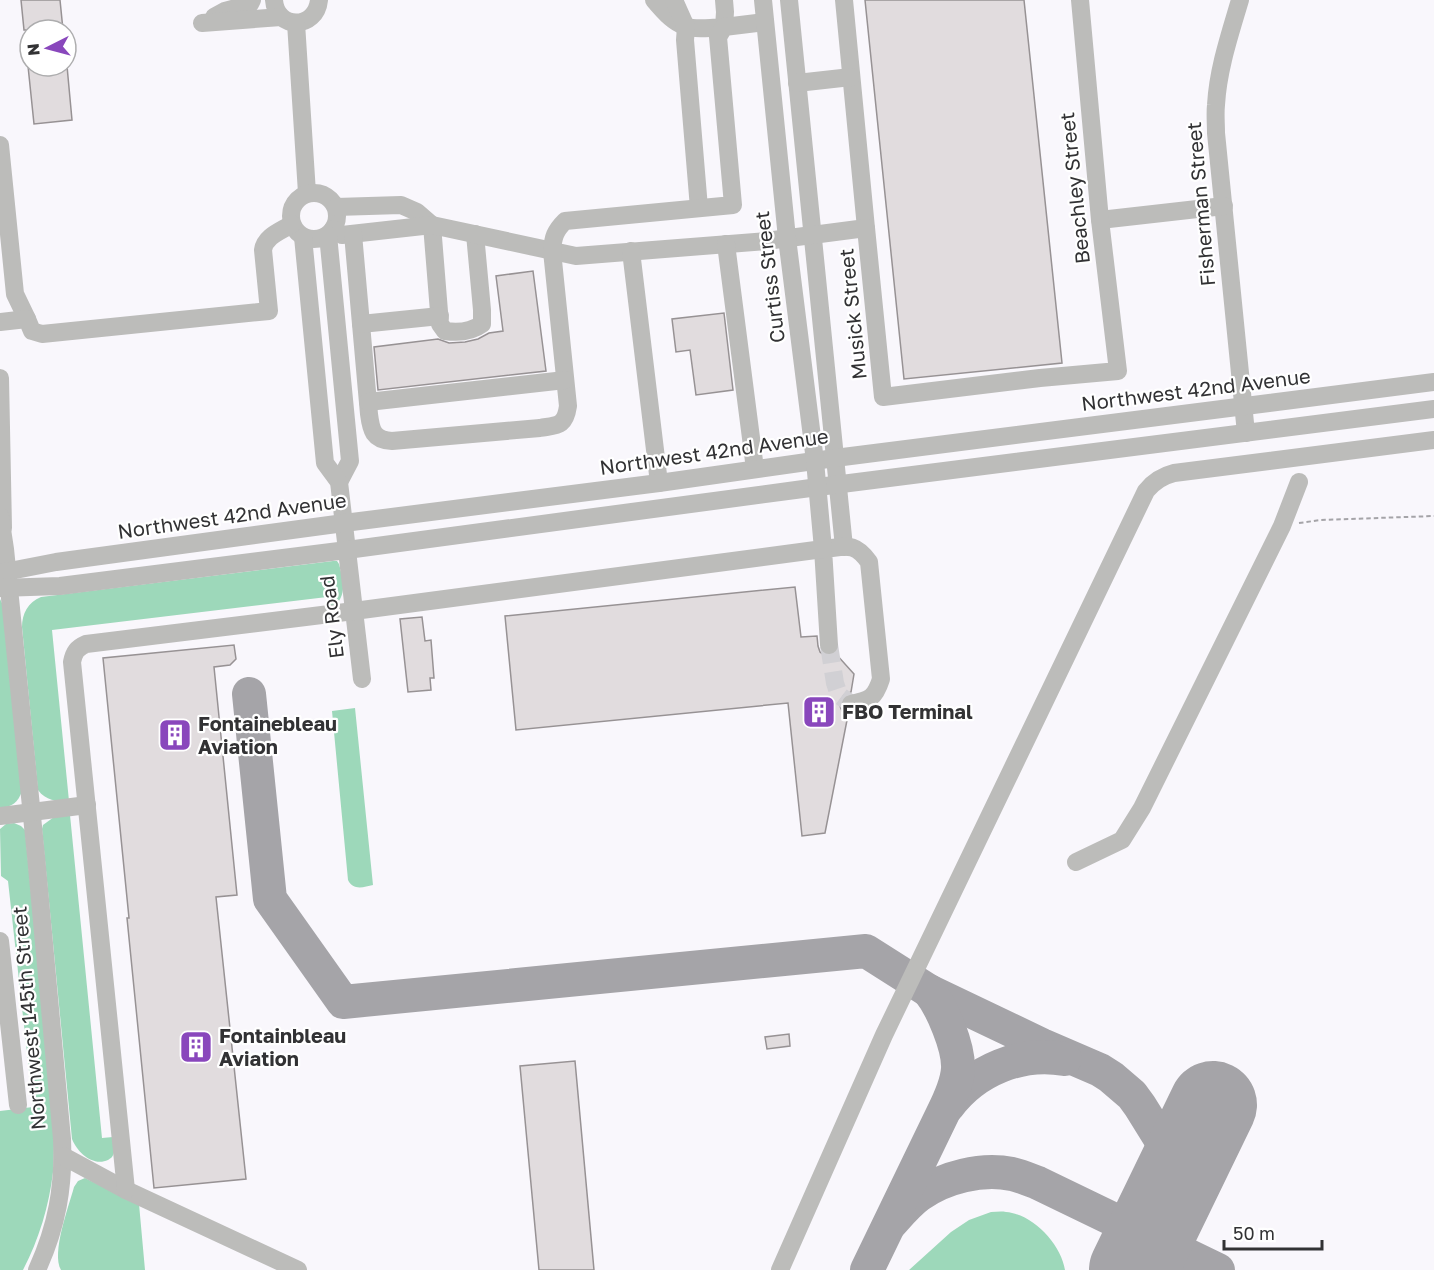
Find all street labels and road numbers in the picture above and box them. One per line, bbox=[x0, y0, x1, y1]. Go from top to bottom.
street label: Beachley Street bbox=[1054, 111, 1094, 265]
street label: Fisherman Street bbox=[1181, 121, 1219, 287]
street label: Curtiss Street bbox=[749, 210, 789, 344]
street label: Musick Street bbox=[833, 247, 871, 381]
street label: Northwest 42nd Avenue bbox=[1080, 363, 1312, 415]
street label: Northwest 42nd Avenue bbox=[598, 423, 830, 479]
street label: Northwest 42nd Avenue bbox=[116, 487, 348, 543]
street label: Ely Road bbox=[314, 574, 348, 660]
street label: Northwest 145th Street bbox=[6, 905, 50, 1131]

